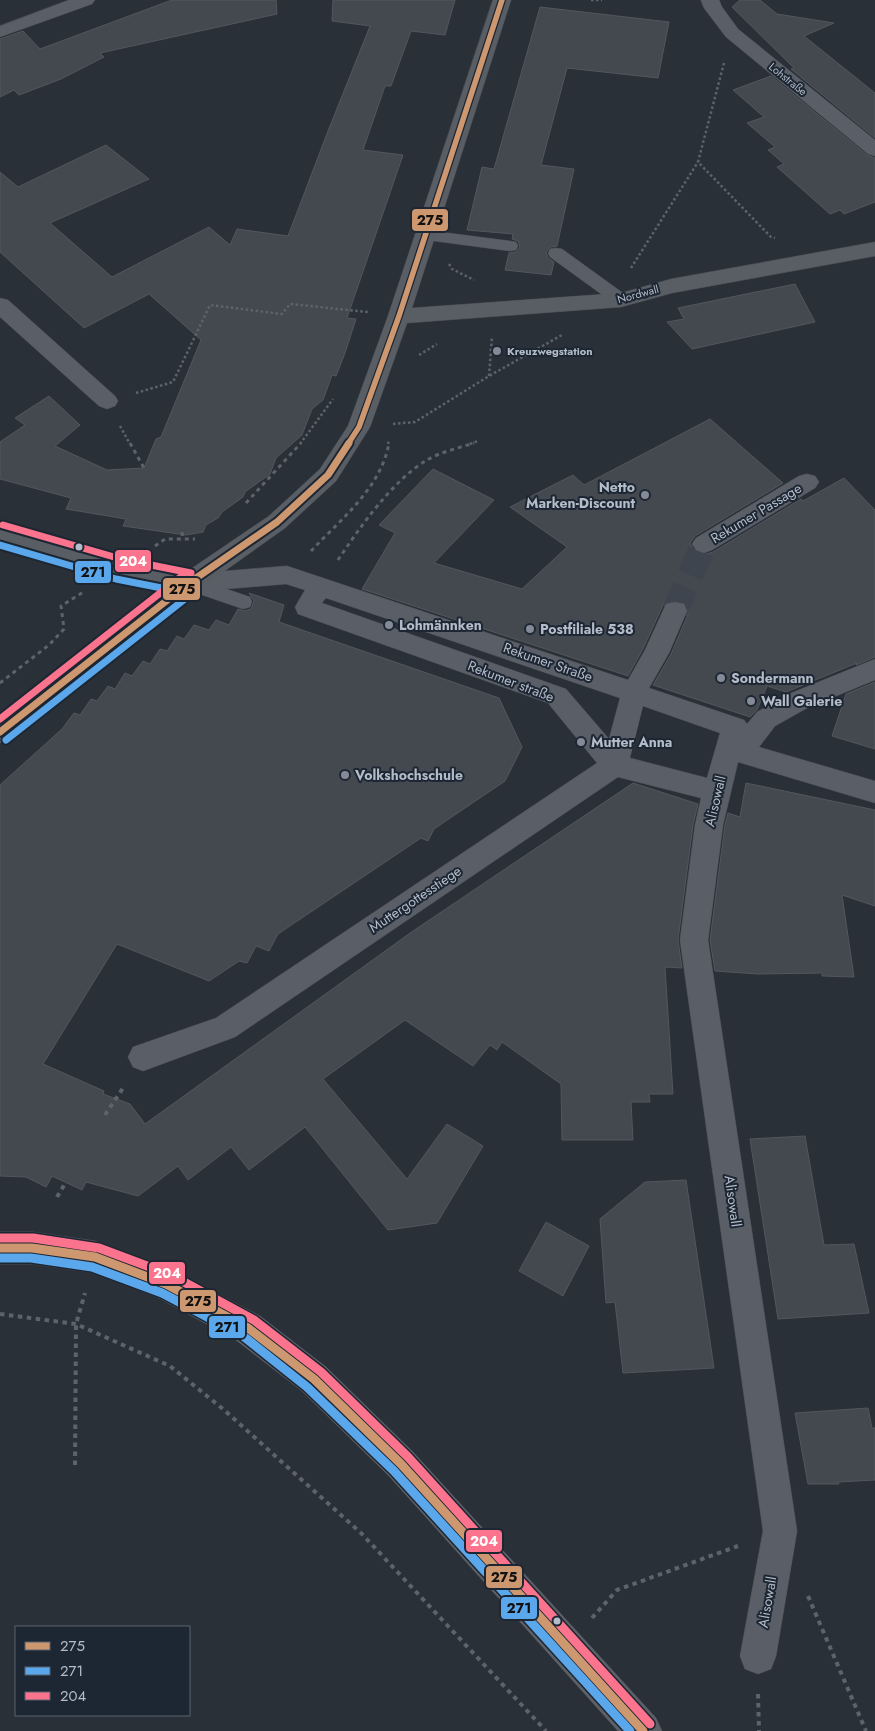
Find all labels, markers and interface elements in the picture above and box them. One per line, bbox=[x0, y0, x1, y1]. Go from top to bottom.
street label: Lohstraße bbox=[766, 59, 811, 100]
line badge: 275 bbox=[411, 208, 449, 232]
text: 275 bbox=[417, 210, 443, 230]
street label: Nordwall bbox=[615, 281, 661, 307]
place label: Kreuzwegstation bbox=[507, 343, 593, 359]
marker: Kreuzwegstation bbox=[491, 345, 503, 357]
place label: Netto Marken-Discount bbox=[526, 477, 636, 513]
street label: Rekumer Passage bbox=[707, 478, 805, 548]
marker: Netto Marken-Discount bbox=[639, 489, 651, 501]
unlabelled marker bbox=[74, 542, 84, 552]
line badge: 204 bbox=[114, 549, 152, 573]
text: 204 bbox=[119, 551, 147, 571]
line badge: 271 bbox=[74, 560, 112, 584]
text: 271 bbox=[81, 562, 105, 582]
line badge: 275 bbox=[162, 577, 201, 601]
text: 275 bbox=[169, 579, 195, 599]
place label: Lohmännken bbox=[399, 615, 482, 635]
marker: Lohmännken bbox=[383, 619, 395, 631]
place label: Postfiliale 538 bbox=[540, 619, 634, 639]
marker: Postfiliale 538 bbox=[524, 623, 536, 635]
street label: Rekumer Straße bbox=[501, 637, 595, 687]
street label: Rekumer straße bbox=[465, 655, 557, 707]
place label: Sondermann bbox=[731, 668, 814, 688]
marker: Sondermann bbox=[715, 672, 727, 684]
place label: Wall Galerie bbox=[761, 691, 842, 711]
marker: Wall Galerie bbox=[745, 695, 757, 707]
place label: Mutter Anna bbox=[591, 732, 672, 752]
marker: Mutter Anna bbox=[575, 736, 587, 748]
place label: Volkshochschule bbox=[354, 765, 463, 785]
marker: Volkshochschule bbox=[339, 769, 351, 781]
street label: Alisowall bbox=[699, 773, 731, 829]
street label: Muttergottesstiege bbox=[365, 861, 465, 937]
street label: Alisowall bbox=[719, 1174, 747, 1228]
line badge: 204 bbox=[148, 1261, 186, 1285]
text: 204 bbox=[153, 1263, 181, 1283]
line badge: 275 bbox=[179, 1289, 217, 1313]
text: 275 bbox=[185, 1291, 211, 1311]
line badge: 271 bbox=[208, 1315, 246, 1339]
text: 271 bbox=[215, 1317, 239, 1337]
line badge: 204 bbox=[465, 1529, 503, 1553]
text: 204 bbox=[470, 1531, 498, 1551]
line badge: 275 bbox=[485, 1565, 523, 1589]
text: 275 bbox=[491, 1567, 517, 1587]
street label: Alisowall bbox=[753, 1575, 781, 1629]
line badge: 271 bbox=[500, 1596, 538, 1620]
text: 271 bbox=[507, 1598, 531, 1618]
unlabelled marker bbox=[552, 1616, 562, 1626]
legend bbox=[15, 1626, 190, 1716]
text: 275 bbox=[60, 1635, 85, 1657]
text: 271 bbox=[60, 1660, 83, 1682]
text: 204 bbox=[60, 1685, 87, 1707]

